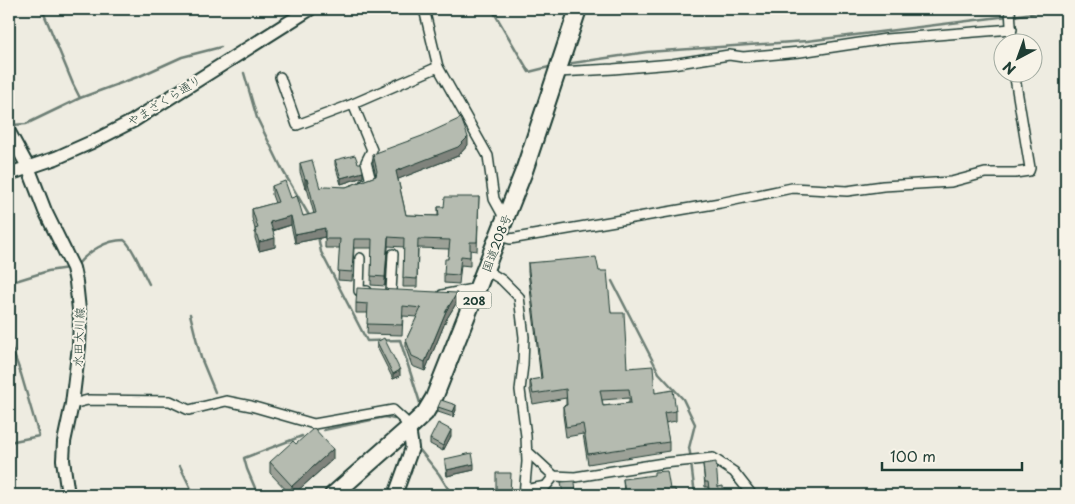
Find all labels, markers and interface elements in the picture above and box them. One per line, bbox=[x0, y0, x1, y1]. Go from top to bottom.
north arrow bbox=[992, 32, 1042, 82]
text: N bbox=[998, 57, 1020, 80]
street label: やまざくら通り bbox=[124, 70, 204, 130]
street label: 国道208号 bbox=[477, 211, 515, 275]
road number: 208 bbox=[456, 292, 492, 308]
street label: 水田大川線 bbox=[68, 307, 88, 367]
scale bar bbox=[882, 439, 1022, 471]
text: 100 m bbox=[890, 444, 936, 467]

